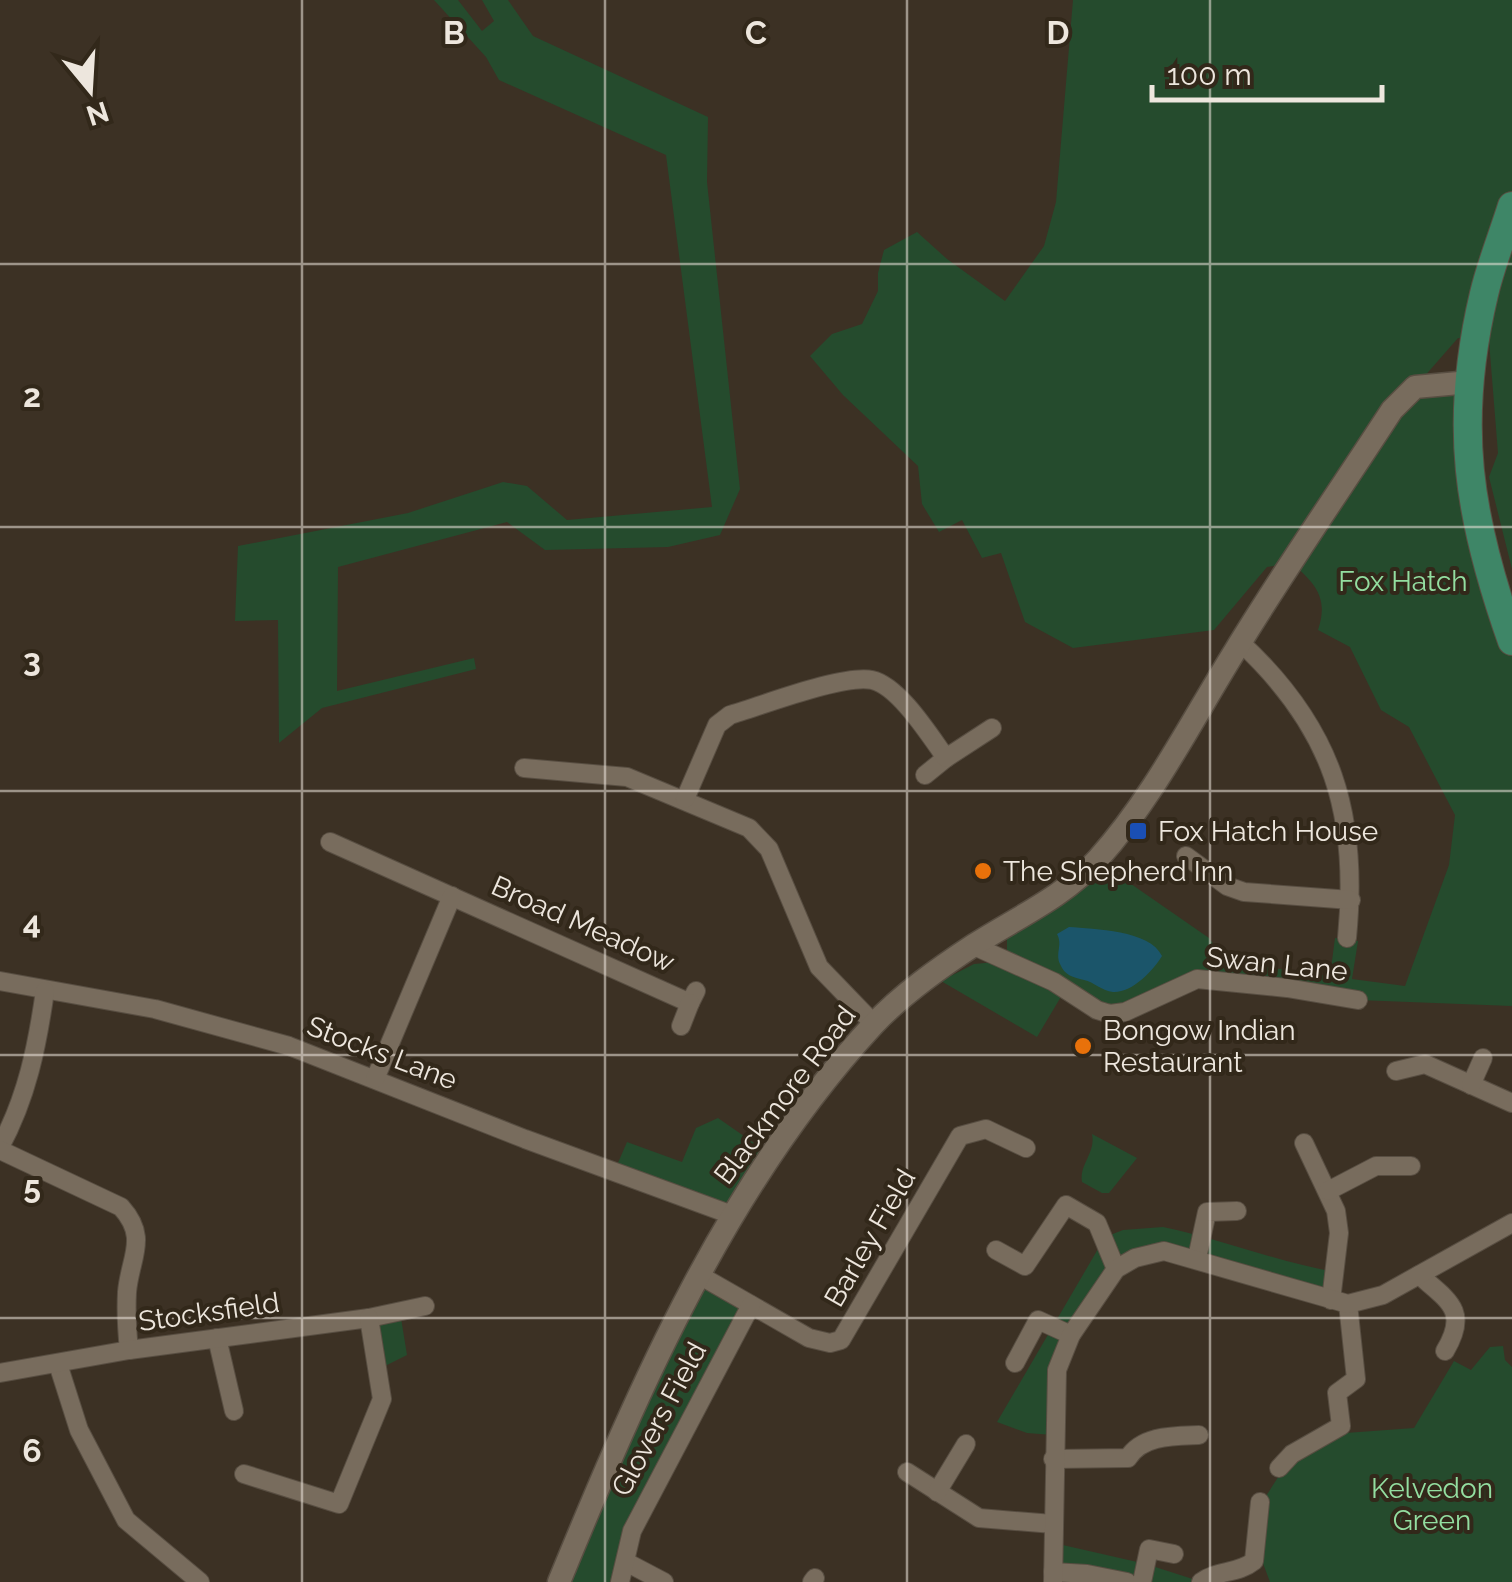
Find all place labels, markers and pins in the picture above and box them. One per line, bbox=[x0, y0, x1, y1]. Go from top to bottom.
place label: Fox Hatch House bbox=[1158, 815, 1378, 848]
marker: Fox Hatch House bbox=[1127, 820, 1149, 842]
place label: The Shepherd Inn bbox=[1003, 855, 1233, 888]
marker: The Shepherd Inn bbox=[972, 860, 994, 882]
place label: Bongow Indian Restaurant bbox=[1103, 1014, 1296, 1079]
marker: Bongow Indian Restaurant bbox=[1072, 1035, 1094, 1057]

